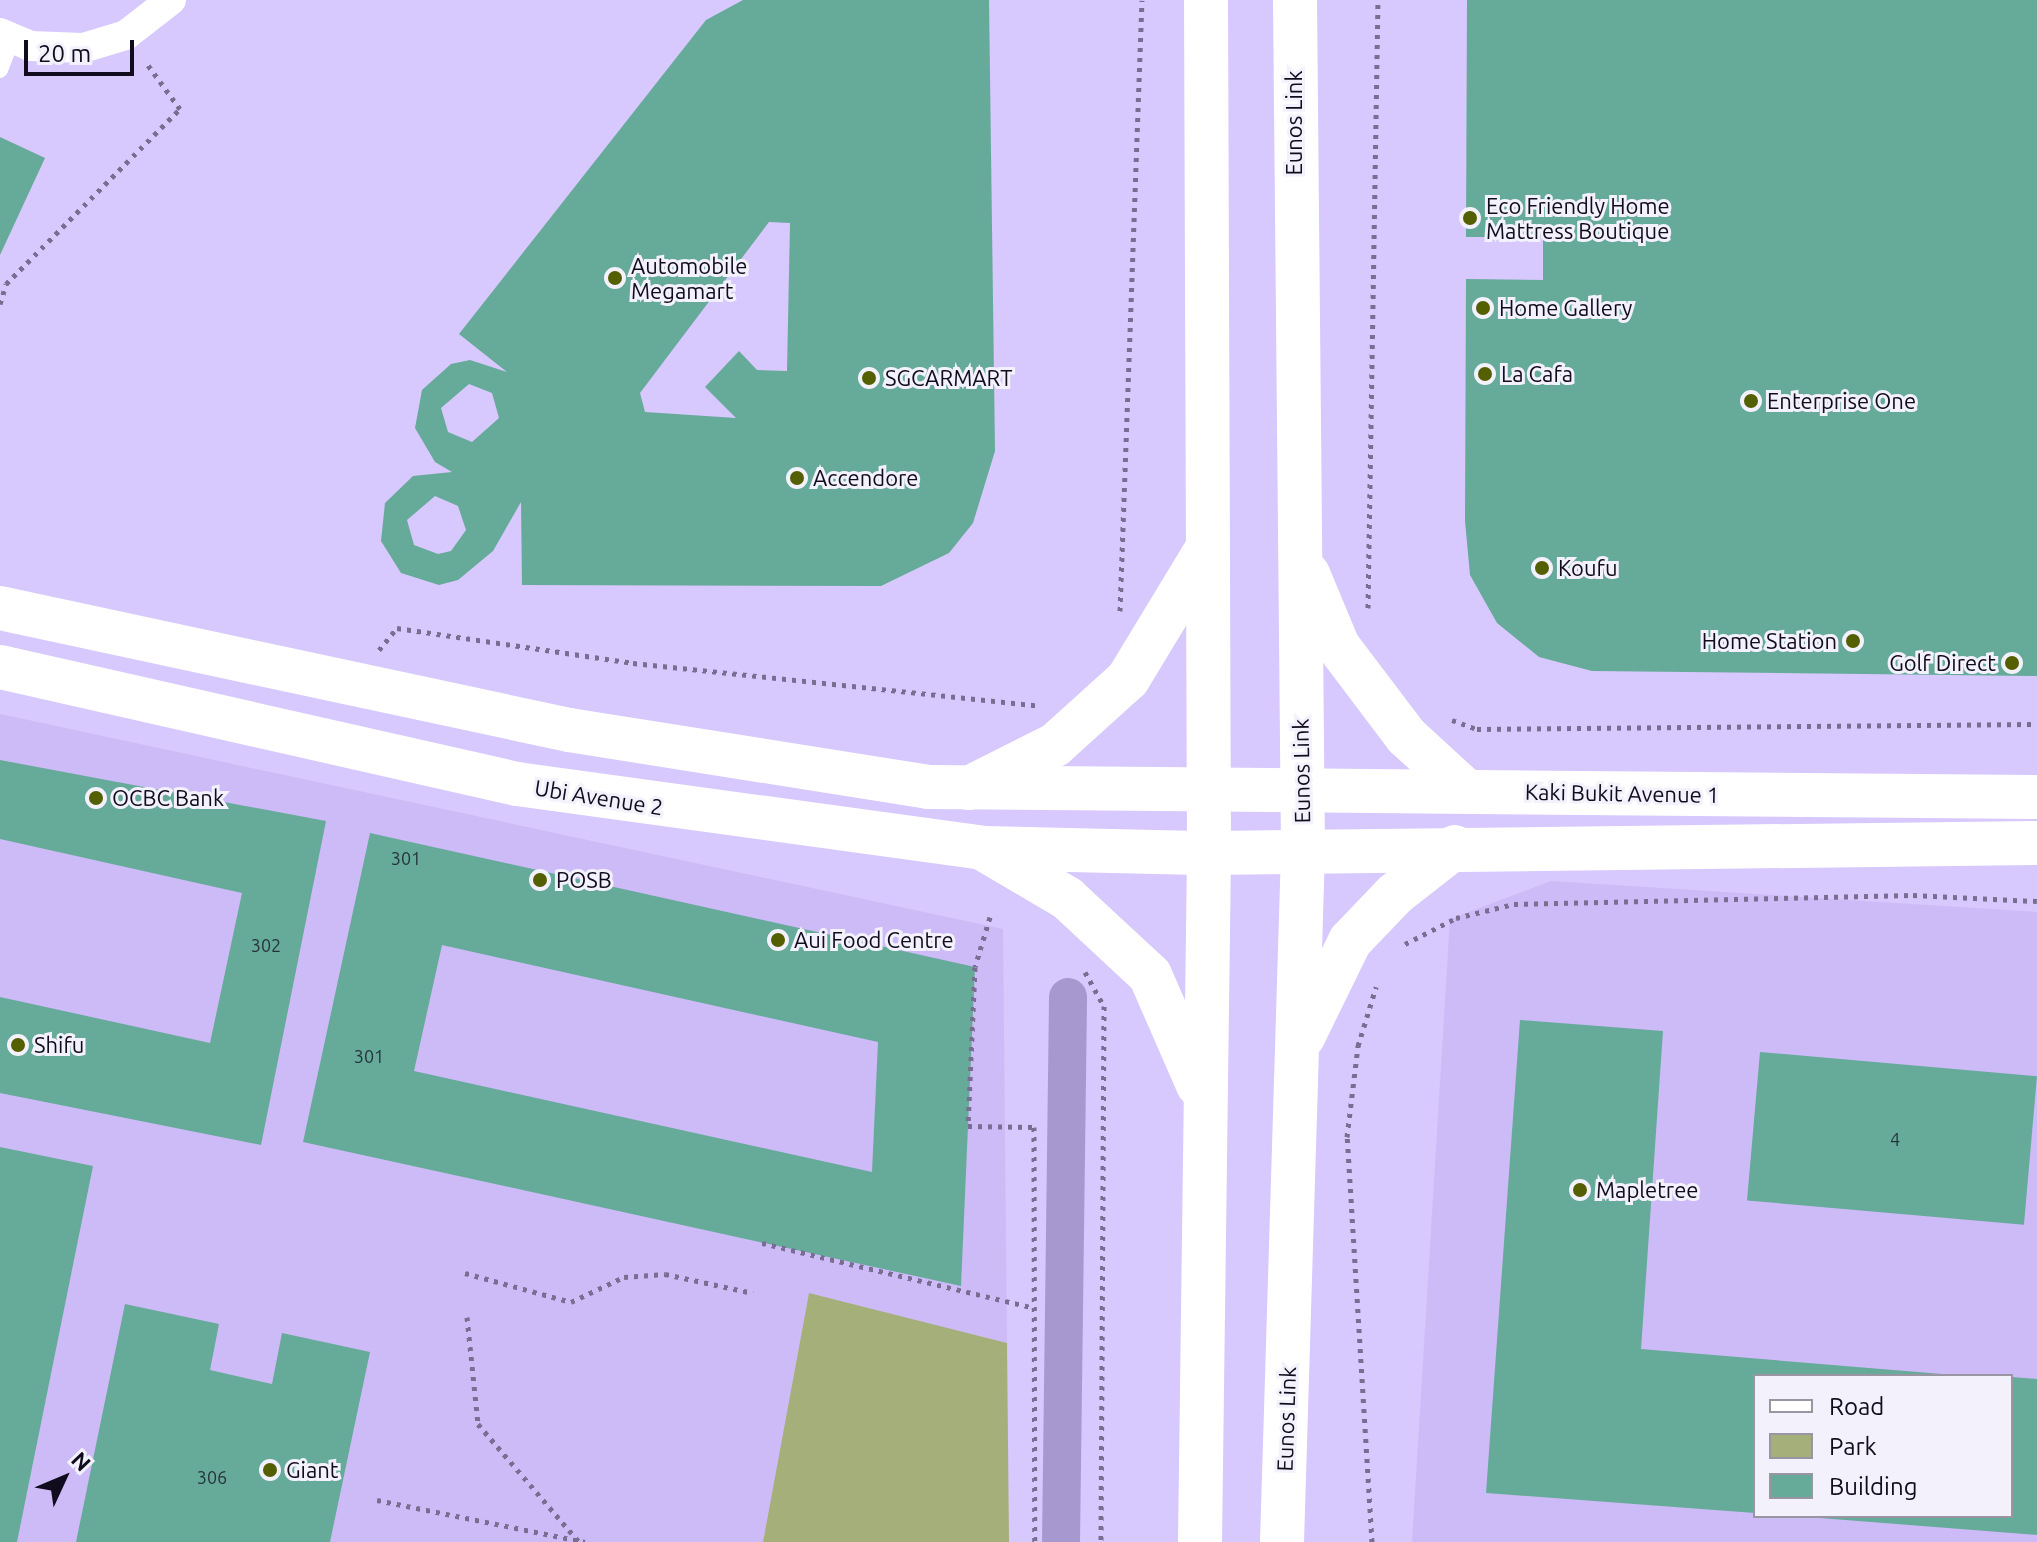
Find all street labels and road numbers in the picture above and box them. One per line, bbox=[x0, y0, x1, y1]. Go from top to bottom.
street label: Eunos Link bbox=[1281, 71, 1307, 175]
street label: Eunos Link bbox=[1287, 718, 1315, 824]
street label: Ubi Avenue 2 bbox=[533, 774, 665, 820]
street label: Kaki Bukit Avenue 1 bbox=[1525, 778, 1719, 808]
street label: Eunos Link bbox=[1271, 1366, 1301, 1472]

